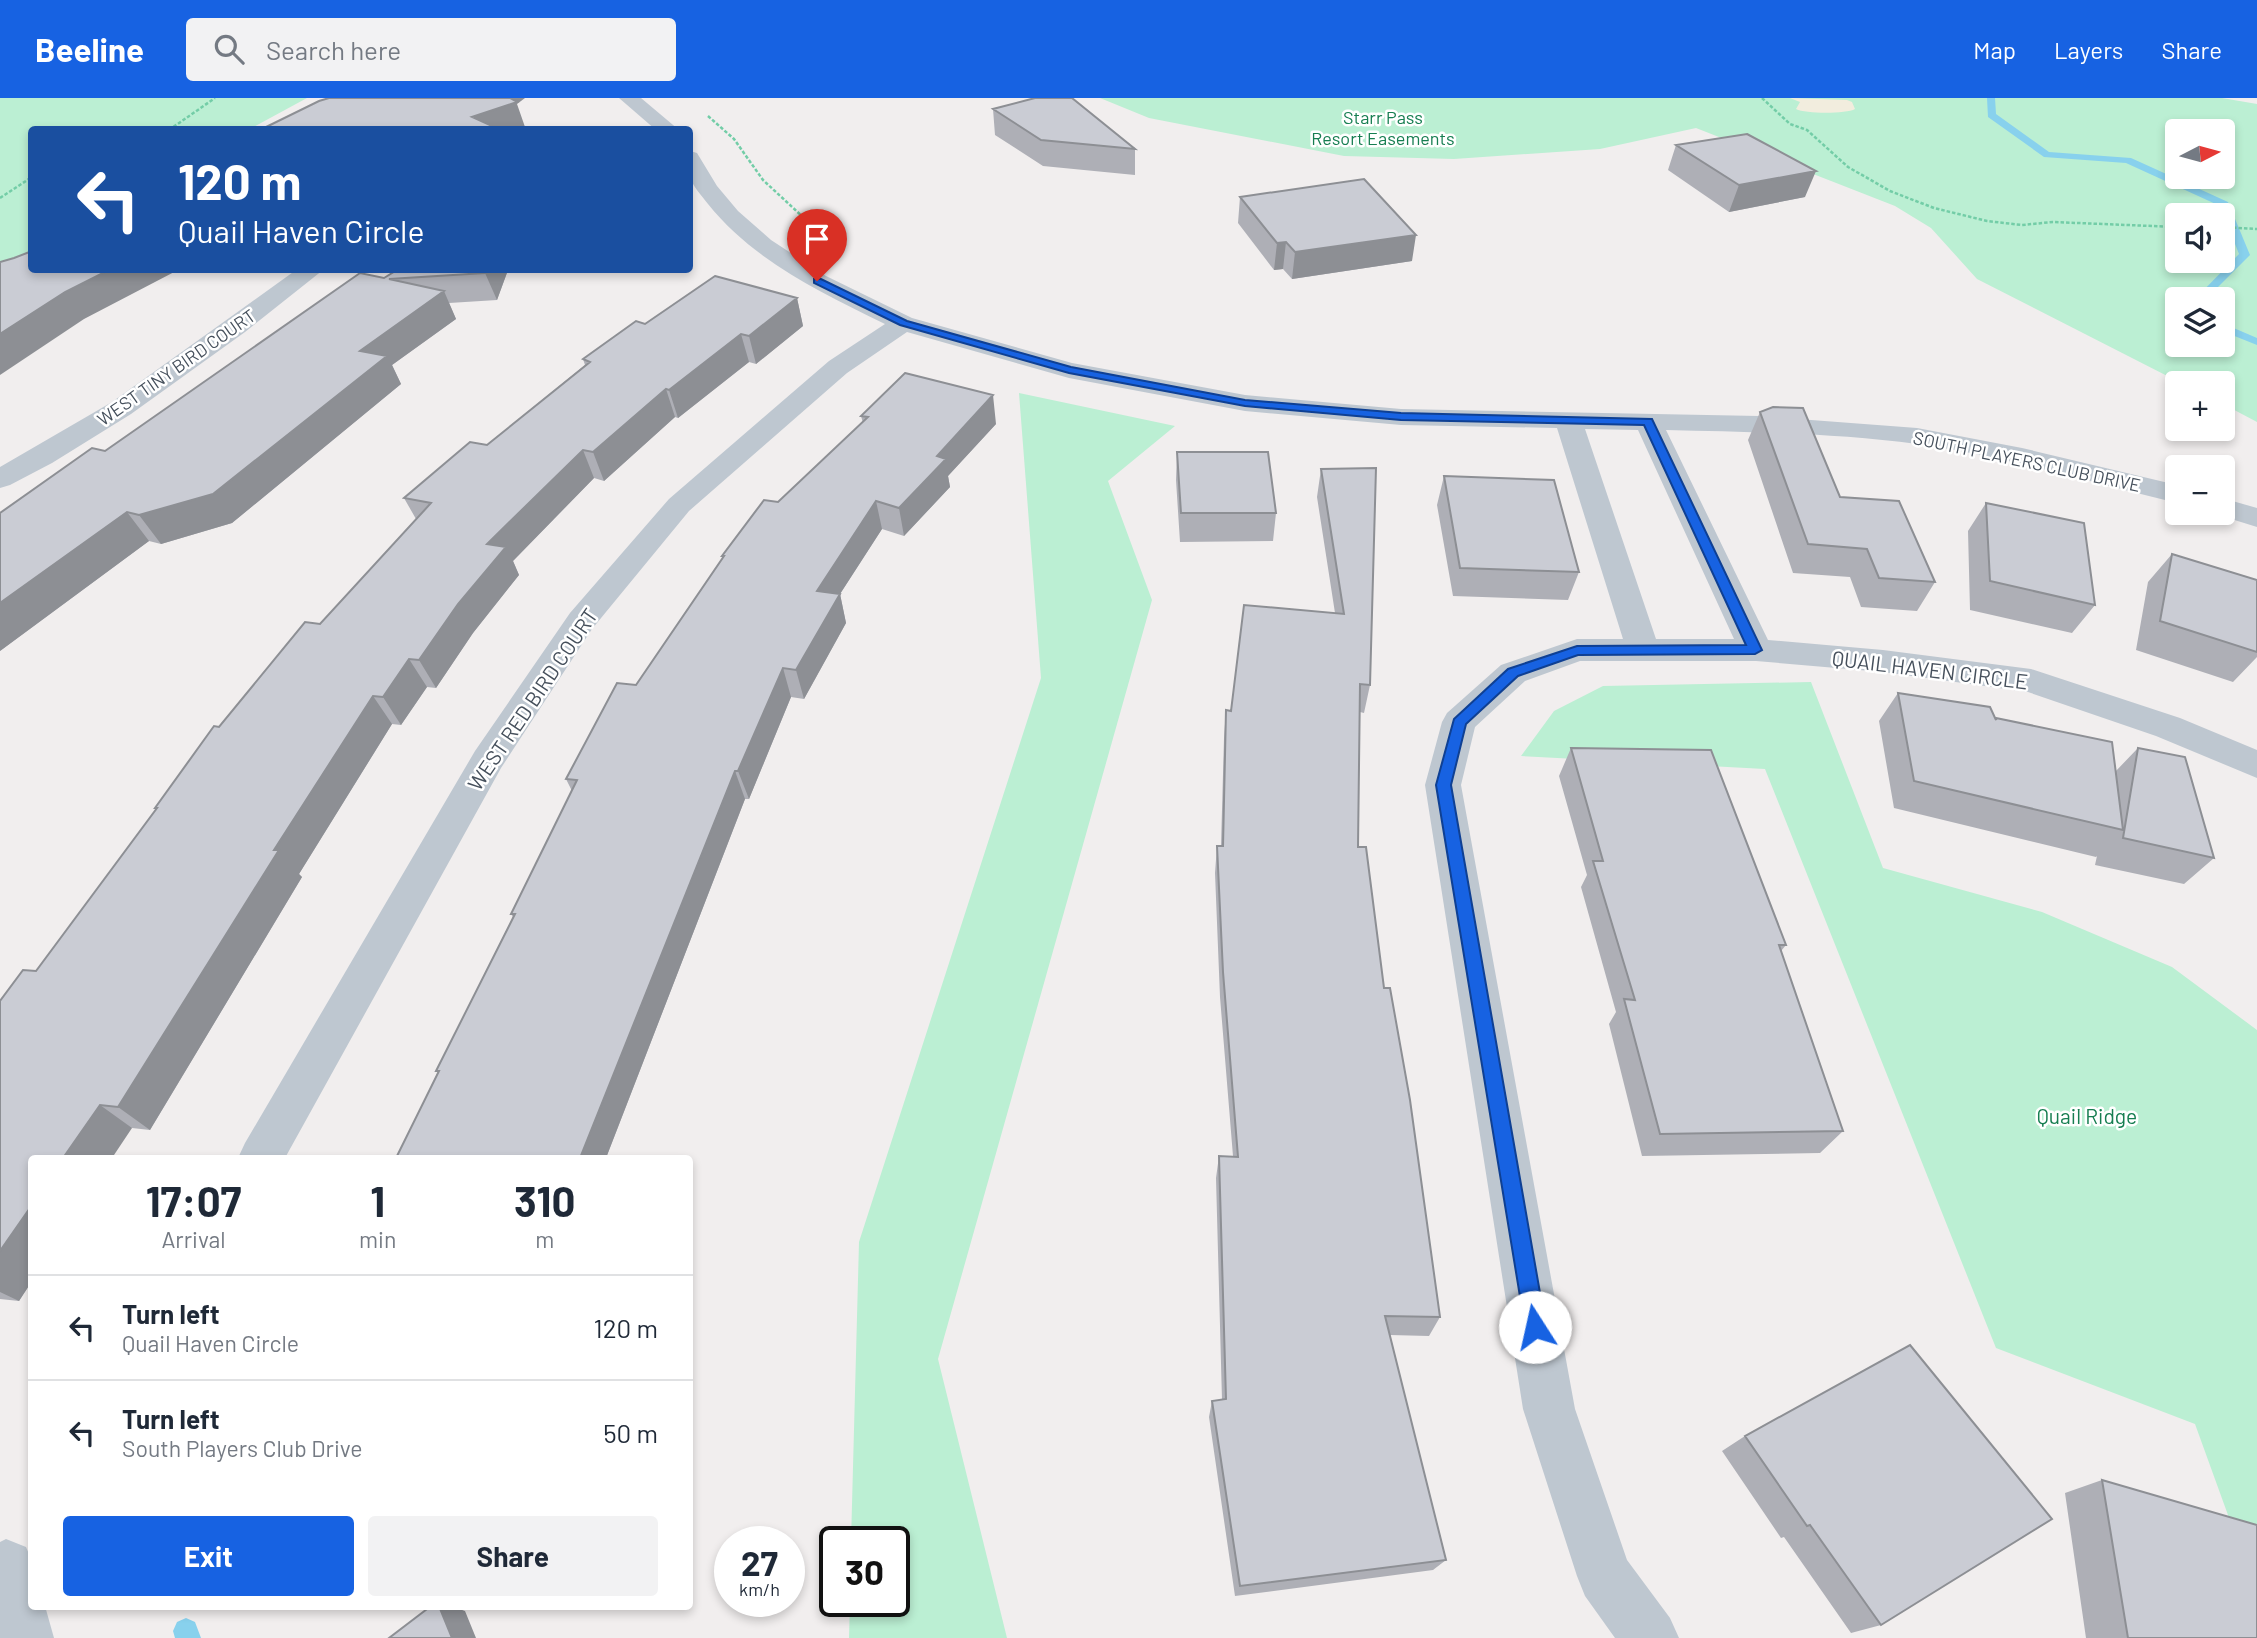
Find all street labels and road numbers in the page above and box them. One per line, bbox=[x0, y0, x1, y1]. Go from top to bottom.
street label: WEST TINY BIRD COURT bbox=[93, 304, 259, 430]
street label: SOUTH PLAYERS CLUB DRIVE bbox=[1911, 426, 2143, 496]
street label: WEST RED BIRD COURT bbox=[462, 603, 602, 795]
street label: QUAIL HAVEN CIRCLE bbox=[1831, 645, 2029, 693]

